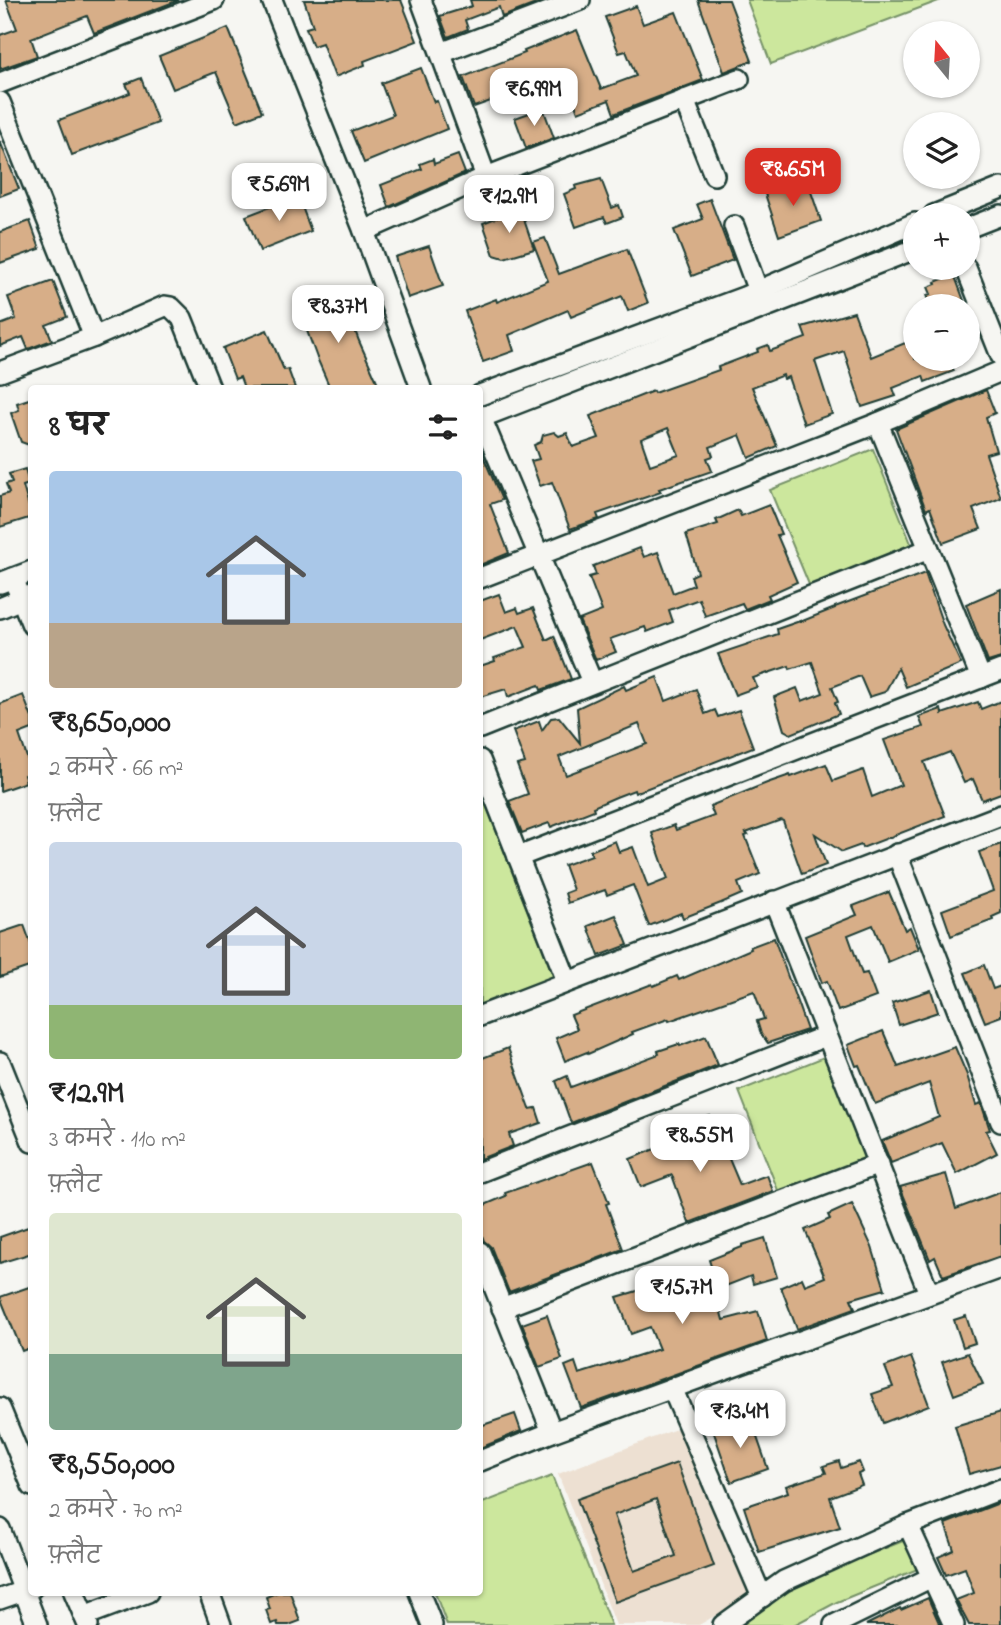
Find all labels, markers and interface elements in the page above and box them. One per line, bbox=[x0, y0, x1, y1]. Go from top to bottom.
north arrow bbox=[903, 21, 980, 98]
map controls bbox=[903, 21, 980, 371]
pin: ₹6.99M bbox=[477, 68, 591, 128]
text: ₹6.99M bbox=[506, 74, 562, 107]
button: layers bbox=[903, 112, 980, 189]
pin: ₹8.65M bbox=[736, 148, 850, 208]
text: ₹8.65M bbox=[761, 154, 825, 187]
pin: ₹5.69M bbox=[222, 164, 336, 223]
text: ₹5.69M bbox=[248, 169, 310, 202]
pin: ₹12.9M bbox=[452, 176, 566, 235]
text: ₹12.9M bbox=[480, 181, 538, 214]
button: + bbox=[903, 203, 980, 280]
pin: ₹8.37M bbox=[281, 286, 395, 345]
text: ₹8.37M bbox=[308, 291, 368, 324]
button: − bbox=[903, 294, 980, 371]
text: 8 घर bbox=[49, 406, 108, 450]
icon: filters bbox=[424, 408, 462, 446]
icon: home bbox=[193, 517, 319, 643]
text: ₹8,650,000 bbox=[49, 702, 171, 746]
text: 2 कमरे · 66 m² bbox=[49, 753, 183, 786]
text: फ़्लैट bbox=[49, 799, 101, 832]
icon: home bbox=[193, 888, 319, 1014]
text: ₹12.9M bbox=[49, 1073, 125, 1117]
pin: ₹8.55M bbox=[643, 1114, 757, 1174]
text: ₹8.55M bbox=[666, 1120, 734, 1153]
text: 3 कमरे · 110 m² bbox=[49, 1124, 186, 1157]
text: फ़्लैट bbox=[49, 1170, 101, 1203]
icon: home bbox=[193, 1259, 319, 1385]
pin: ₹15.7M bbox=[625, 1266, 739, 1326]
text: ₹15.7M bbox=[651, 1272, 713, 1305]
pin: ₹13.4M bbox=[683, 1390, 797, 1450]
text: ₹13.4M bbox=[711, 1396, 769, 1429]
text: ₹8,550,000 bbox=[49, 1444, 175, 1488]
text: 2 कमरे · 70 m² bbox=[49, 1495, 183, 1528]
text: फ़्लैट bbox=[49, 1541, 101, 1574]

